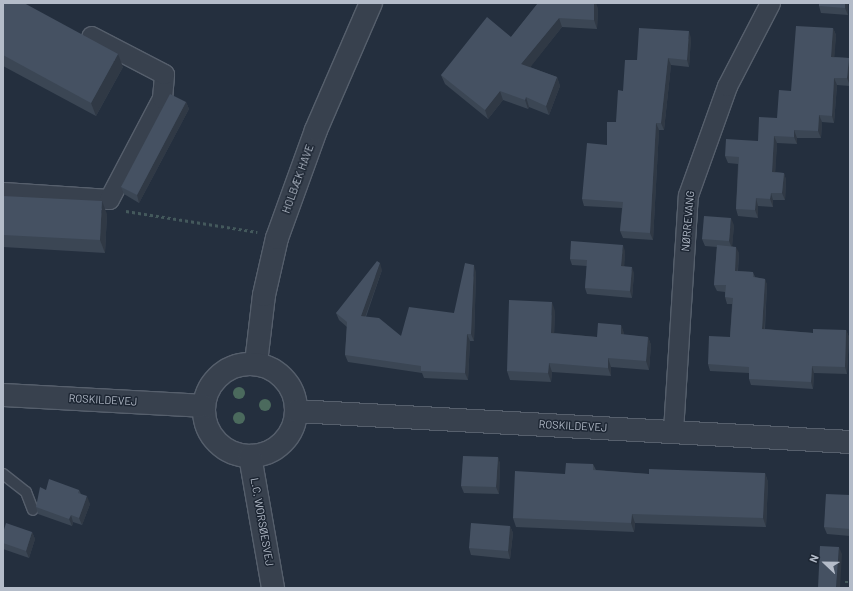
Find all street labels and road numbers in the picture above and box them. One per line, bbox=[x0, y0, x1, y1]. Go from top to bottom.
street label: HOLBÆK HAVE bbox=[279, 143, 317, 215]
street label: NØRREVANG bbox=[679, 190, 697, 252]
street label: ROSKILDEVEJ bbox=[68, 392, 138, 408]
street label: ROSKILDEVEJ bbox=[538, 418, 608, 434]
street label: L.C. WORSØESVEJ bbox=[248, 477, 276, 567]

